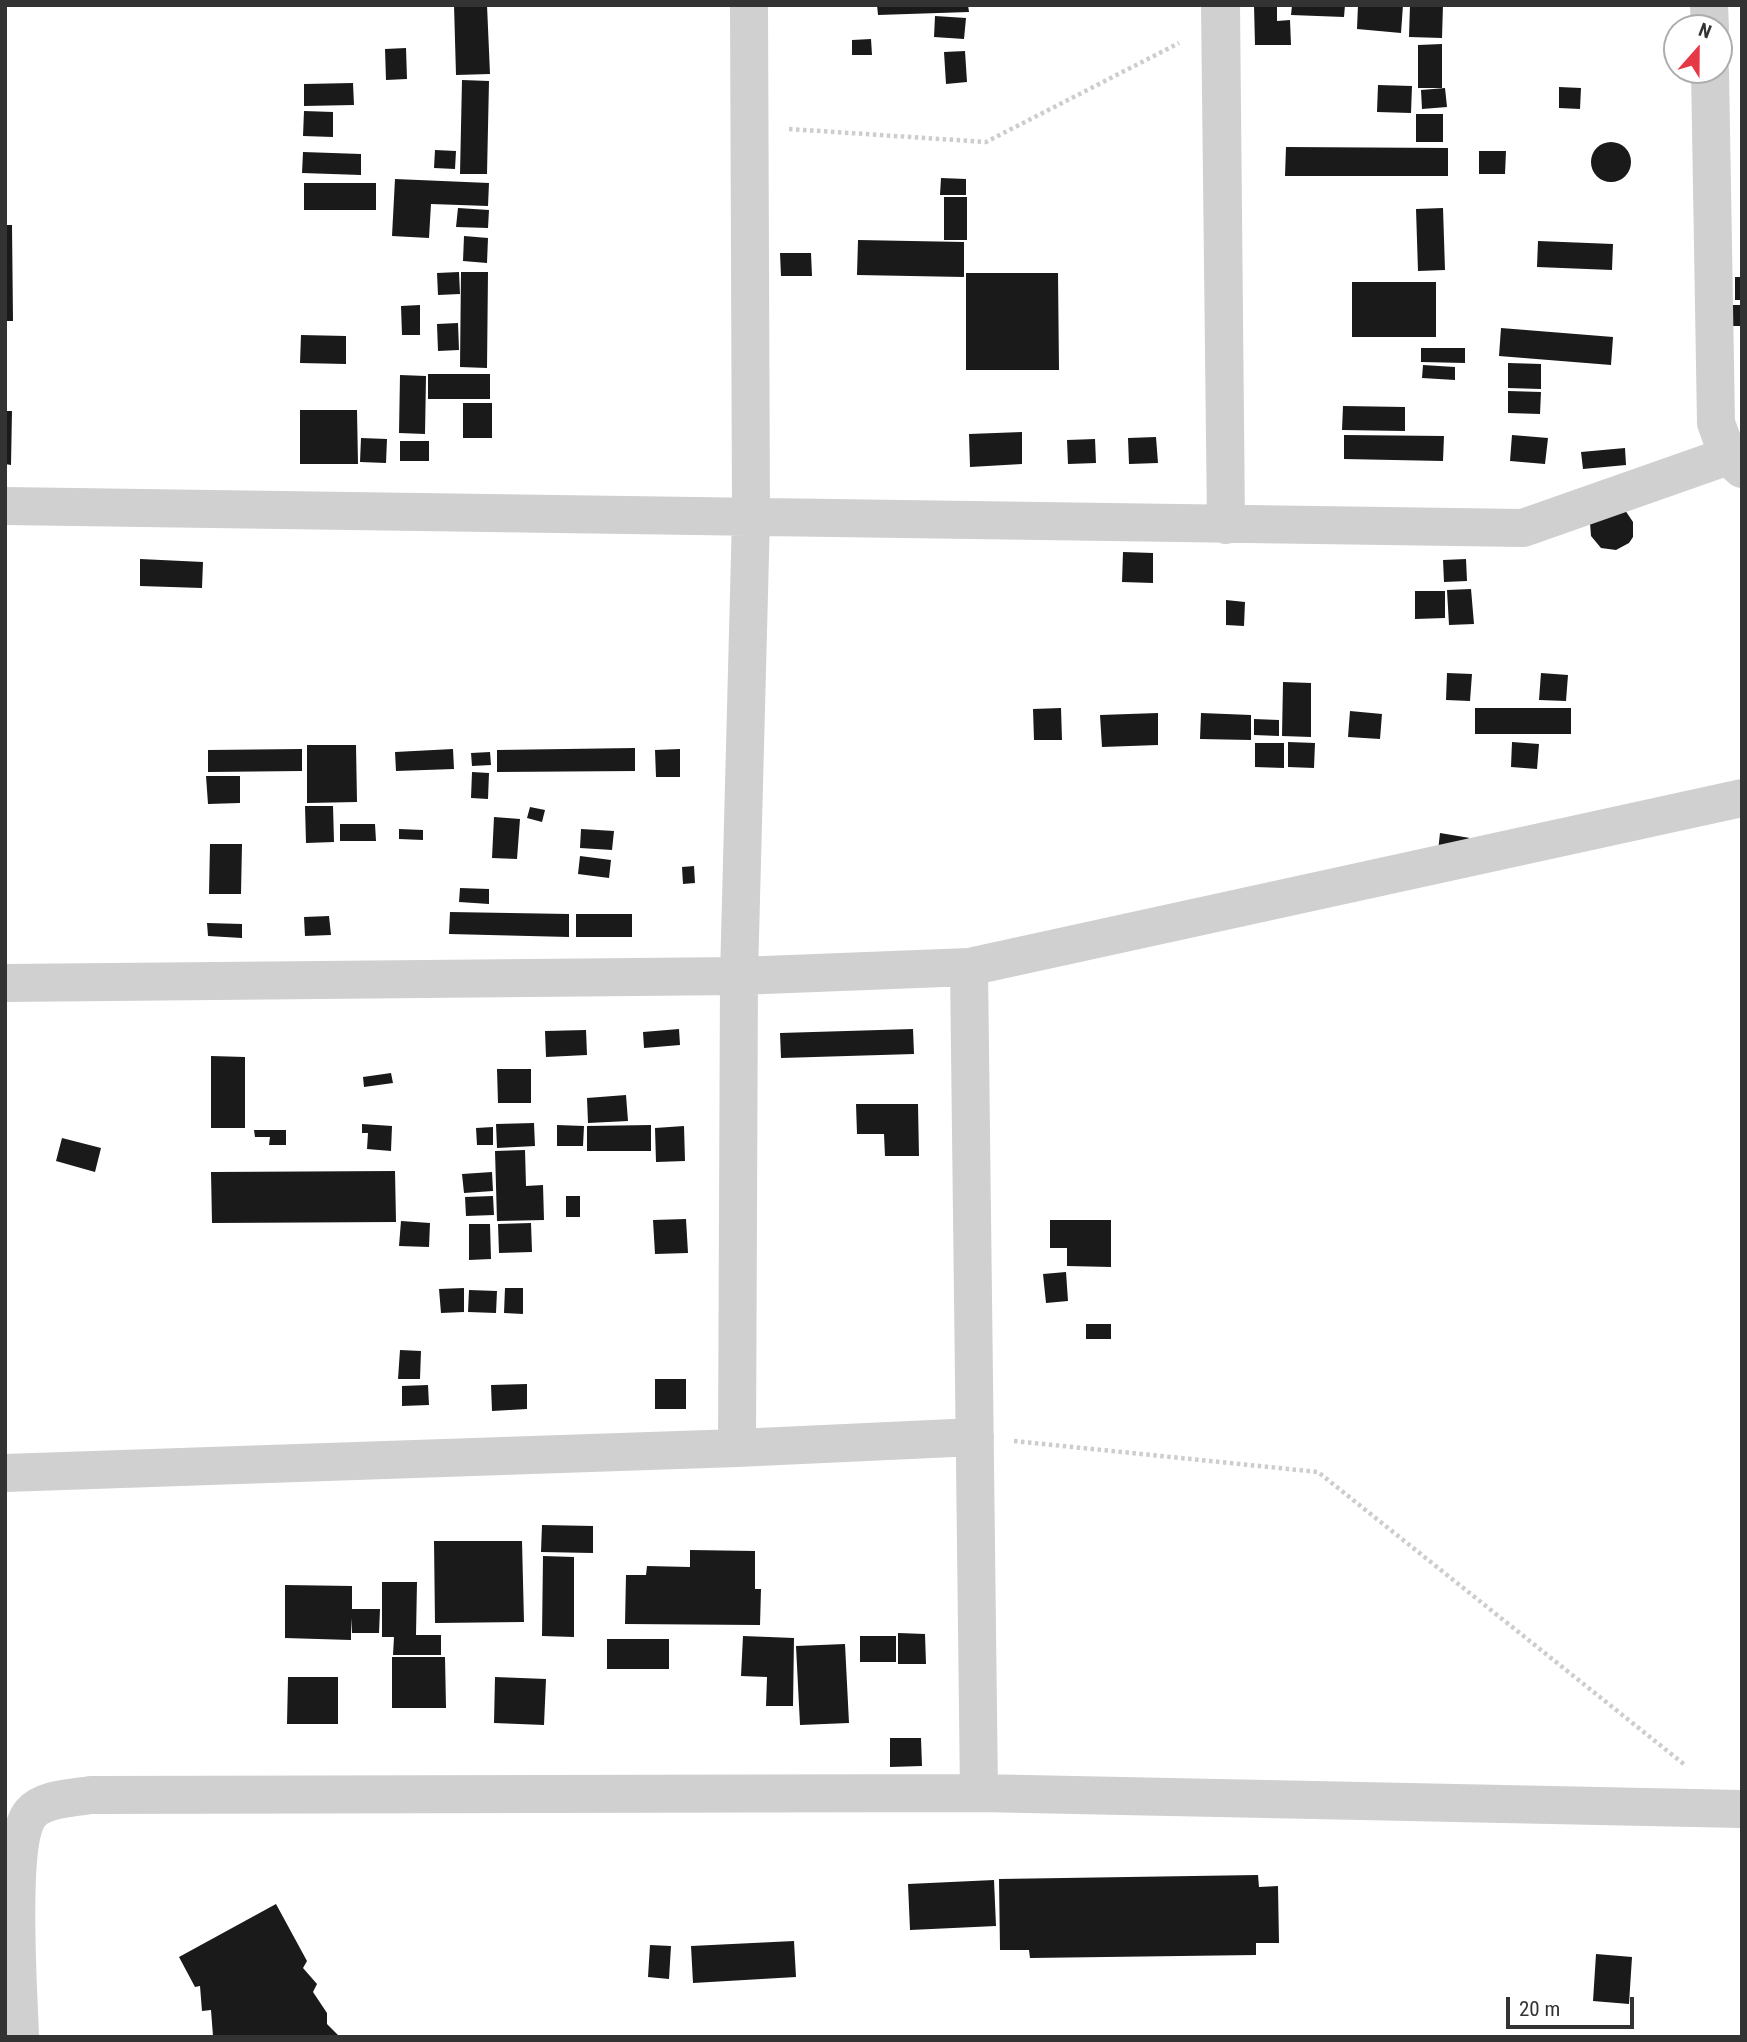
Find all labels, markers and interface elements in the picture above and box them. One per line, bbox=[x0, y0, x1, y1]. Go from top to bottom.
north arrow bbox=[1663, 14, 1733, 84]
text: N bbox=[1695, 18, 1715, 44]
scale bar bbox=[1509, 1982, 1637, 2026]
text: 20 m bbox=[1519, 1997, 1560, 2021]

